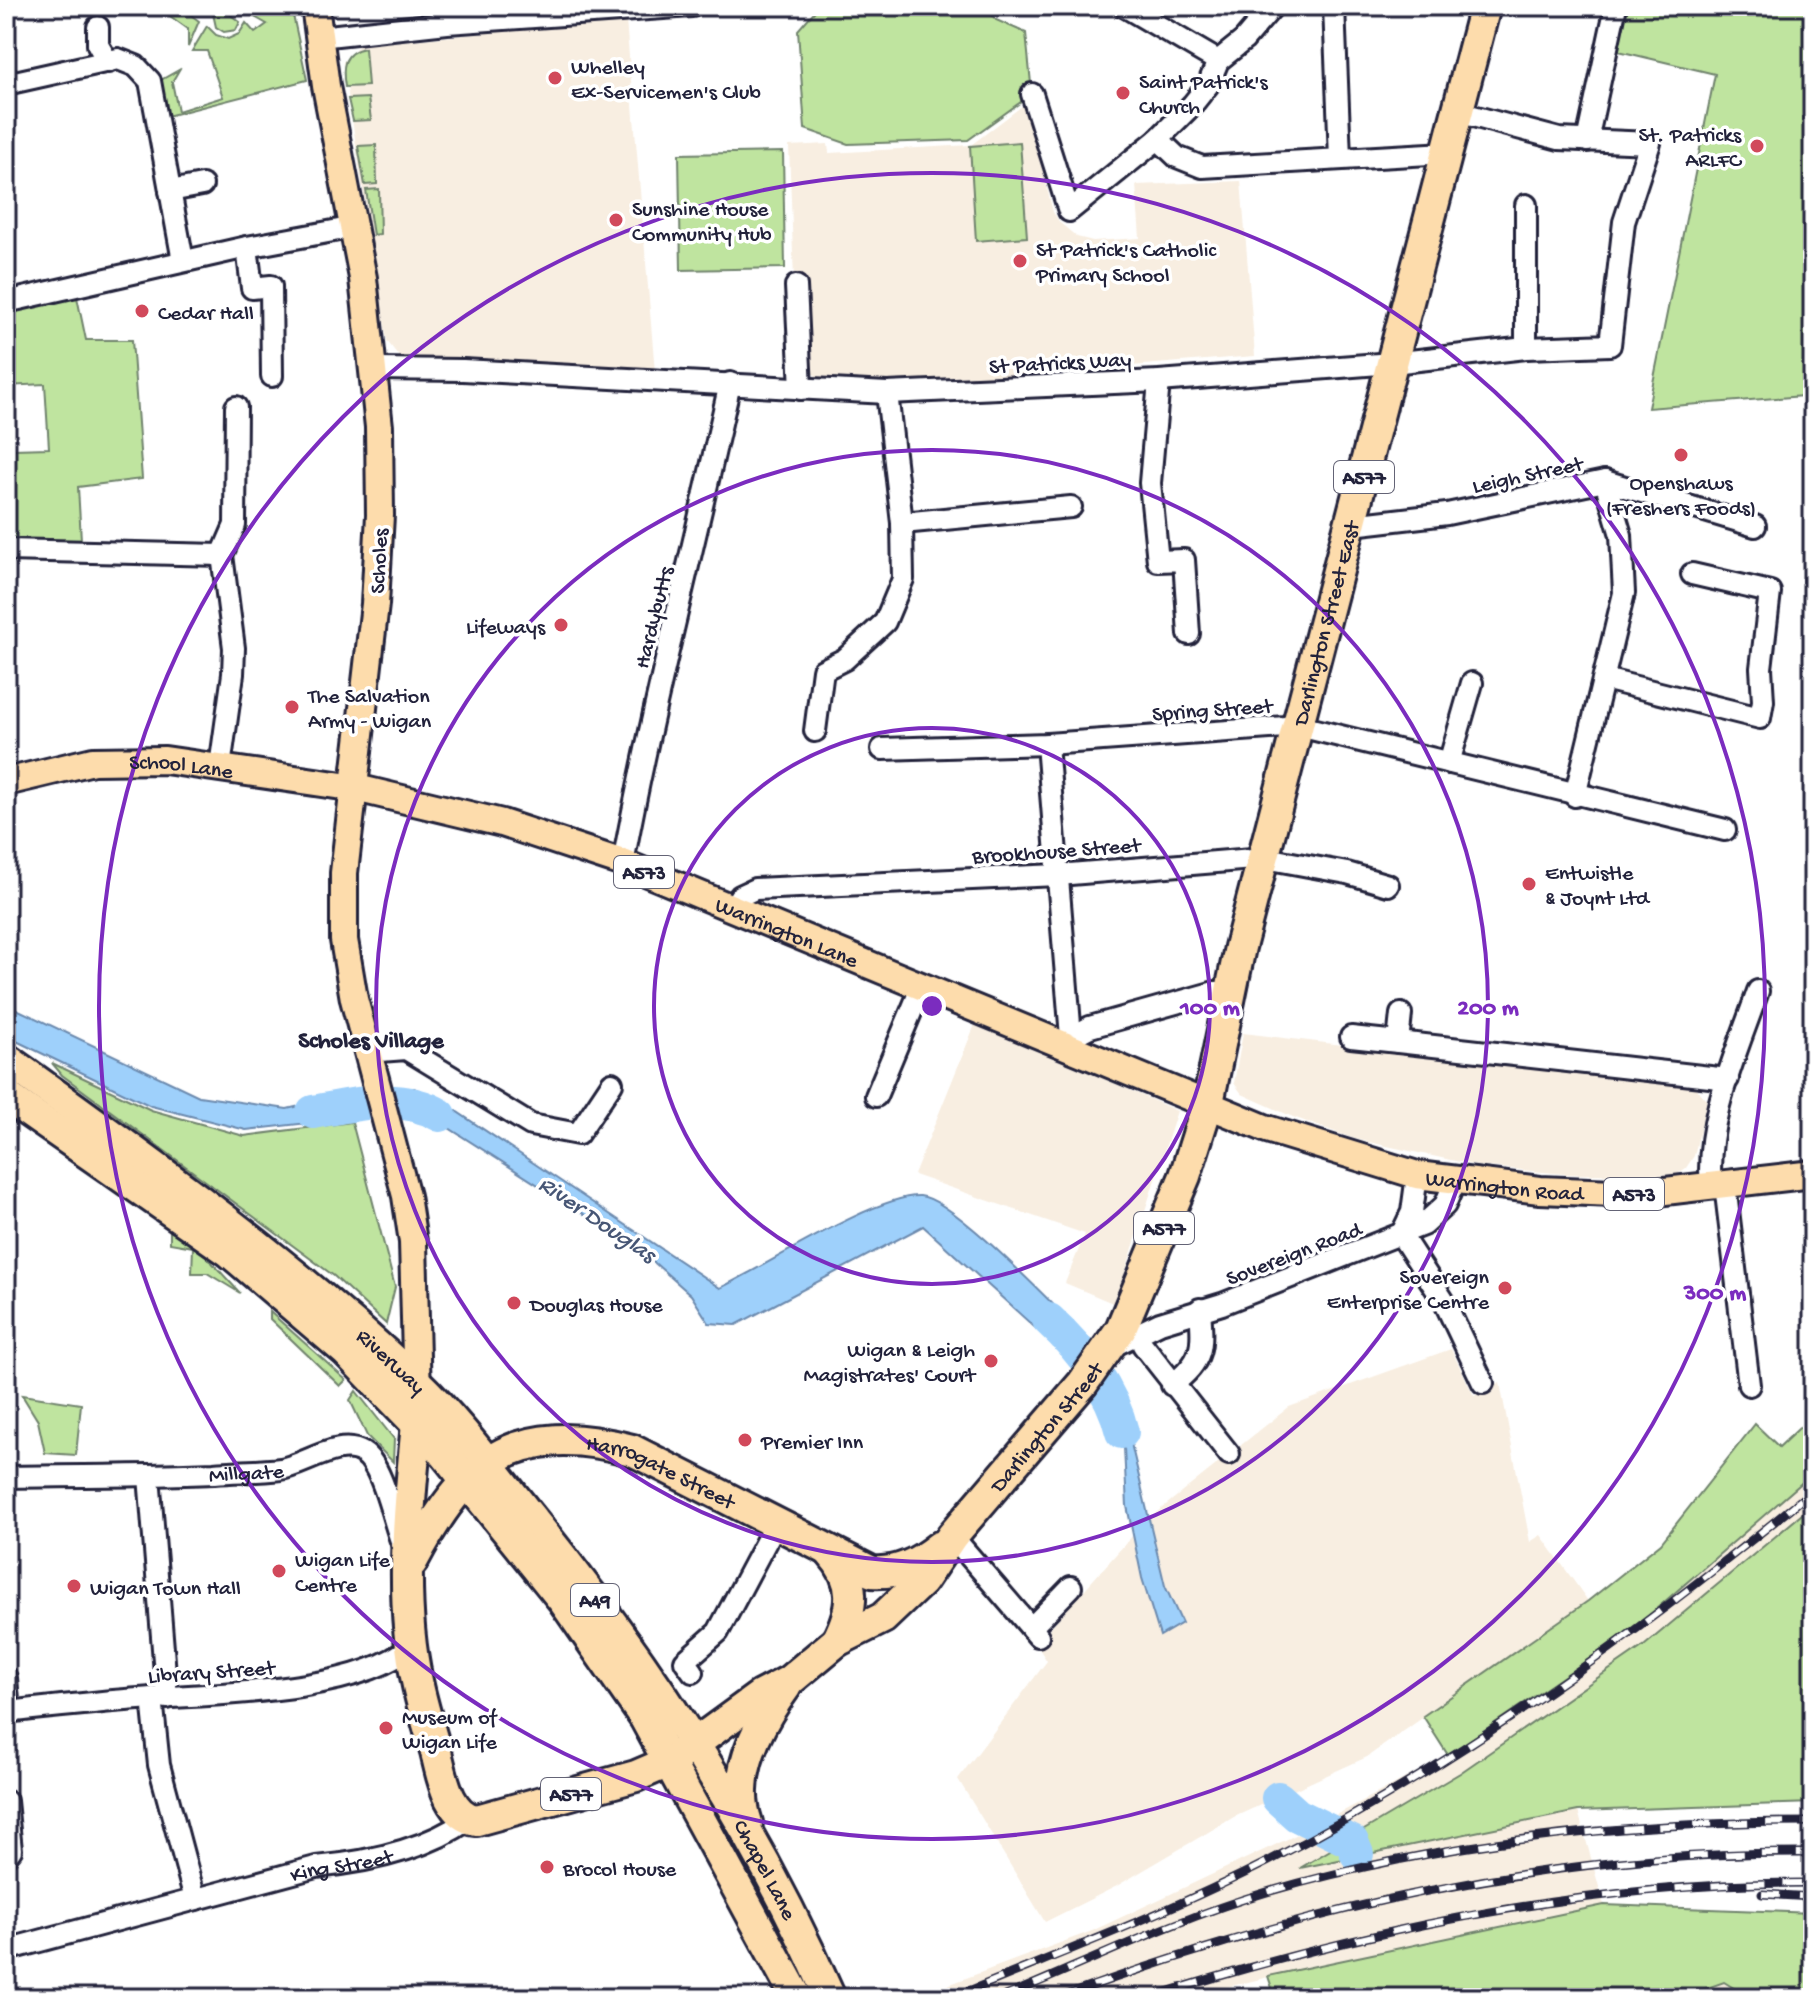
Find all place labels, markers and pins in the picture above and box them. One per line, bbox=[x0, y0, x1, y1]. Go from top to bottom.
place label: Whelley Ex-Servicemen's Club bbox=[571, 56, 761, 107]
marker: Whelley Ex-Servicemen's Club bbox=[546, 69, 564, 87]
place label: Saint Patrick's Church bbox=[1139, 71, 1269, 122]
marker: Saint Patrick's Church bbox=[1114, 84, 1132, 102]
place label: St. Patricks ARLFC bbox=[1638, 124, 1743, 175]
marker: St. Patricks ARLFC bbox=[1748, 137, 1766, 155]
place label: Sunshine House Community Hub bbox=[632, 198, 772, 249]
marker: Sunshine House Community Hub bbox=[607, 211, 625, 229]
place label: St Patrick's Catholic Primary School bbox=[1035, 239, 1217, 290]
marker: St Patrick's Catholic Primary School bbox=[1011, 252, 1029, 270]
marker: Cedar Hall bbox=[133, 302, 151, 320]
place label: Cedar Hall bbox=[158, 302, 254, 328]
marker: Openshaws (Freshers Foods) bbox=[1672, 446, 1690, 464]
place label: Openshaws (Freshers Foods) bbox=[1606, 472, 1756, 523]
place label: Lifeways bbox=[466, 616, 546, 642]
marker: Lifeways bbox=[552, 616, 570, 634]
place label: The Salvation Army - Wigan bbox=[306, 685, 432, 736]
marker: The Salvation Army - Wigan bbox=[283, 698, 301, 716]
place label: Entwistle & Joynt Ltd bbox=[1545, 862, 1651, 913]
marker: Entwistle & Joynt Ltd bbox=[1520, 875, 1538, 893]
centre of rings bbox=[918, 992, 946, 1020]
place label: Sovereign Enterprise Centre bbox=[1327, 1266, 1490, 1317]
marker: Sovereign Enterprise Centre bbox=[1496, 1279, 1514, 1297]
marker: Douglas House bbox=[505, 1294, 523, 1312]
place label: Douglas House bbox=[528, 1294, 663, 1320]
place label: Wigan & Leigh Magistrates' Court bbox=[803, 1339, 977, 1390]
marker: Wigan & Leigh Magistrates' Court bbox=[982, 1352, 1000, 1370]
marker: Premier Inn bbox=[736, 1431, 754, 1449]
place label: Premier Inn bbox=[760, 1431, 864, 1457]
place label: Wigan Life Centre bbox=[295, 1549, 390, 1600]
marker: Wigan Life Centre bbox=[270, 1562, 288, 1580]
marker: Wigan Town Hall bbox=[65, 1577, 83, 1595]
place label: Wigan Town Hall bbox=[90, 1577, 241, 1603]
place label: Museum of Wigan Life bbox=[402, 1706, 499, 1757]
marker: Museum of Wigan Life bbox=[377, 1719, 395, 1737]
marker: Brocol House bbox=[538, 1858, 556, 1876]
place label: Brocol House bbox=[562, 1858, 677, 1884]

